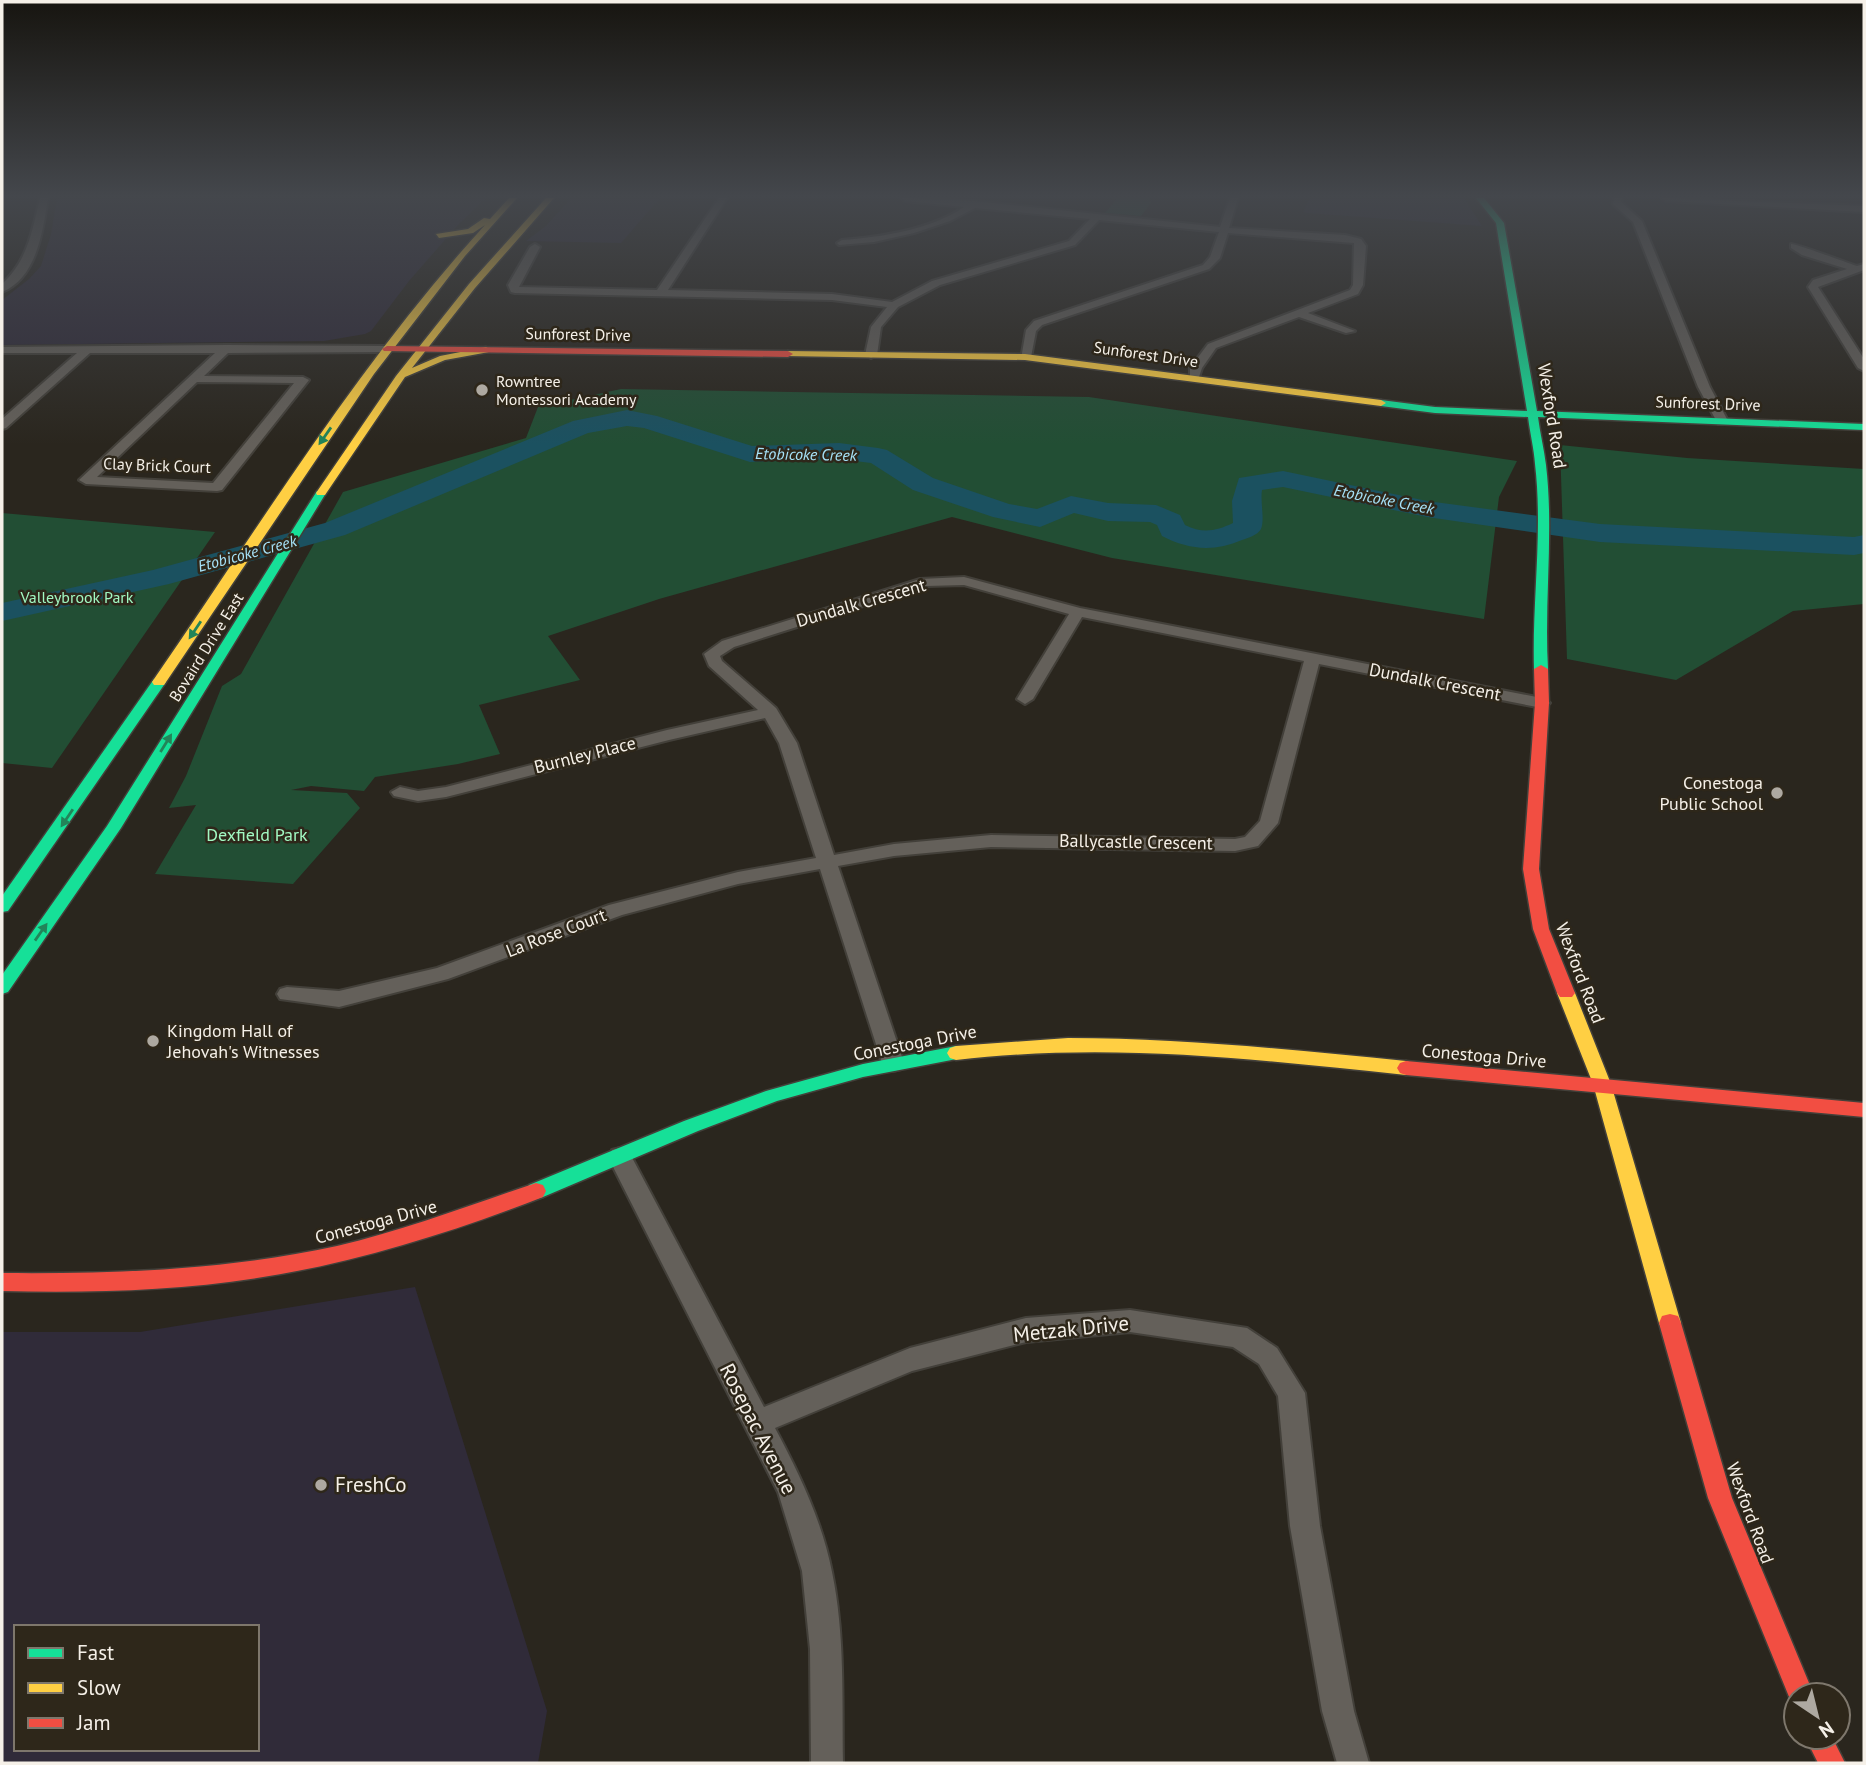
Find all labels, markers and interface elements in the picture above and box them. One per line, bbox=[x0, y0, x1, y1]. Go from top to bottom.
street label: Sunforest Drive bbox=[525, 323, 631, 345]
street label: Sunforest Drive bbox=[1093, 337, 1199, 371]
street label: Wexford Road bbox=[1533, 362, 1572, 470]
place label: Rowntree Montessori Academy bbox=[496, 371, 637, 409]
marker: Rowntree Montessori Academy bbox=[474, 382, 490, 398]
street label: Sunforest Drive bbox=[1655, 391, 1761, 415]
one-way arrow bbox=[318, 427, 332, 445]
water label: Etobicoke Creek bbox=[755, 443, 858, 465]
street label: Clay Brick Court bbox=[103, 453, 212, 477]
water label: Etobicoke Creek bbox=[1332, 479, 1437, 519]
water label: Etobicoke Creek bbox=[195, 530, 300, 576]
street label: Dundalk Crescent bbox=[793, 573, 928, 632]
park label: Valleybrook Park bbox=[20, 587, 134, 607]
street label: Bovaird Drive East bbox=[164, 588, 248, 705]
one-way arrow bbox=[189, 621, 202, 640]
street label: Dundalk Crescent bbox=[1367, 657, 1503, 706]
street label: Burnley Place bbox=[532, 731, 638, 778]
one-way arrow bbox=[160, 733, 173, 752]
place label: Conestoga Public School bbox=[1660, 771, 1764, 815]
marker: Conestoga Public School bbox=[1769, 785, 1785, 801]
one-way arrow bbox=[60, 808, 73, 828]
park label: Dexfield Park bbox=[206, 823, 308, 846]
street label: Ballycastle Crescent bbox=[1059, 829, 1213, 854]
street label: La Rose Court bbox=[502, 903, 609, 962]
street label: Wexford Road bbox=[1551, 919, 1610, 1026]
one-way arrow bbox=[34, 923, 48, 941]
place label: Kingdom Hall of Jehovah's Witnesses bbox=[166, 1019, 320, 1063]
street label: Conestoga Drive bbox=[851, 1019, 979, 1066]
marker: Kingdom Hall of Jehovah's Witnesses bbox=[145, 1033, 161, 1049]
street label: Conestoga Drive bbox=[1421, 1039, 1547, 1072]
street label: Conestoga Drive bbox=[312, 1194, 439, 1249]
street label: Metzak Drive bbox=[1012, 1309, 1130, 1348]
street label: Rosepac Avenue bbox=[714, 1359, 803, 1499]
street label: Wexford Road bbox=[1722, 1459, 1779, 1567]
place label: FreshCo bbox=[335, 1471, 407, 1498]
marker: FreshCo bbox=[313, 1477, 329, 1493]
legend bbox=[14, 1625, 259, 1751]
text: Fast bbox=[77, 1639, 114, 1666]
text: Slow bbox=[77, 1674, 121, 1701]
north arrow bbox=[1782, 1681, 1852, 1751]
text: Jam bbox=[76, 1709, 111, 1736]
text: N bbox=[1815, 1717, 1839, 1743]

